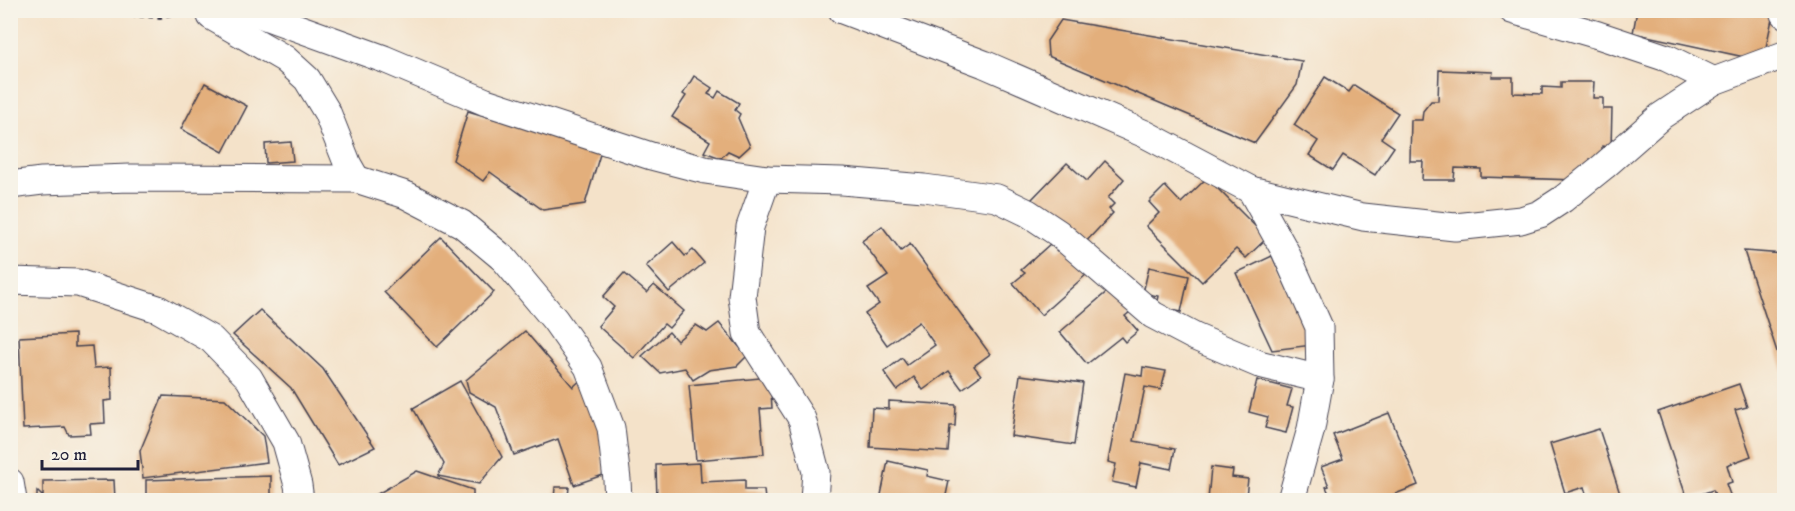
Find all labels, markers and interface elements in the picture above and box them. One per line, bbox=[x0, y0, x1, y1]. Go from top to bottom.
scale bar bbox=[42, 433, 138, 471]
text: 20 m bbox=[51, 444, 87, 466]

